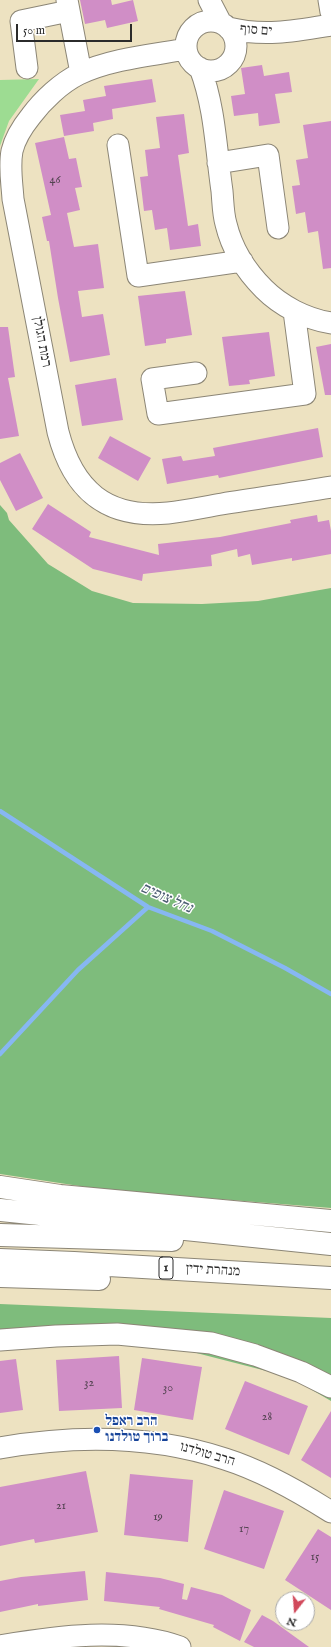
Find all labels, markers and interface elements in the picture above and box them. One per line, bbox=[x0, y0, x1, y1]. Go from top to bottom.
scale bar bbox=[18, 16, 134, 42]
street label: ים סוף bbox=[239, 21, 273, 41]
text: 50 m bbox=[23, 23, 45, 38]
house number: 46 bbox=[50, 174, 60, 188]
street label: רמת הגולן bbox=[28, 315, 54, 369]
water label: נחל צופים bbox=[137, 880, 195, 918]
road number: 1 bbox=[159, 1257, 173, 1279]
street label: מנהרת ידין bbox=[185, 1261, 241, 1281]
house number: 32 bbox=[84, 1377, 94, 1391]
house number: 30 bbox=[163, 1382, 173, 1396]
house number: 28 bbox=[262, 1411, 272, 1425]
place label: הרב ראפל ברוך טולדנו bbox=[105, 1414, 168, 1446]
marker: הרב ראפל ברוך טולדנו bbox=[92, 1425, 102, 1435]
street label: הרב טולדנו bbox=[177, 1439, 237, 1471]
house number: 21 bbox=[56, 1500, 66, 1514]
house number: 19 bbox=[153, 1511, 163, 1525]
house number: 17 bbox=[239, 1523, 249, 1537]
house number: 15 bbox=[311, 1551, 319, 1565]
north arrow bbox=[275, 1591, 315, 1631]
text: N bbox=[285, 1613, 298, 1630]

